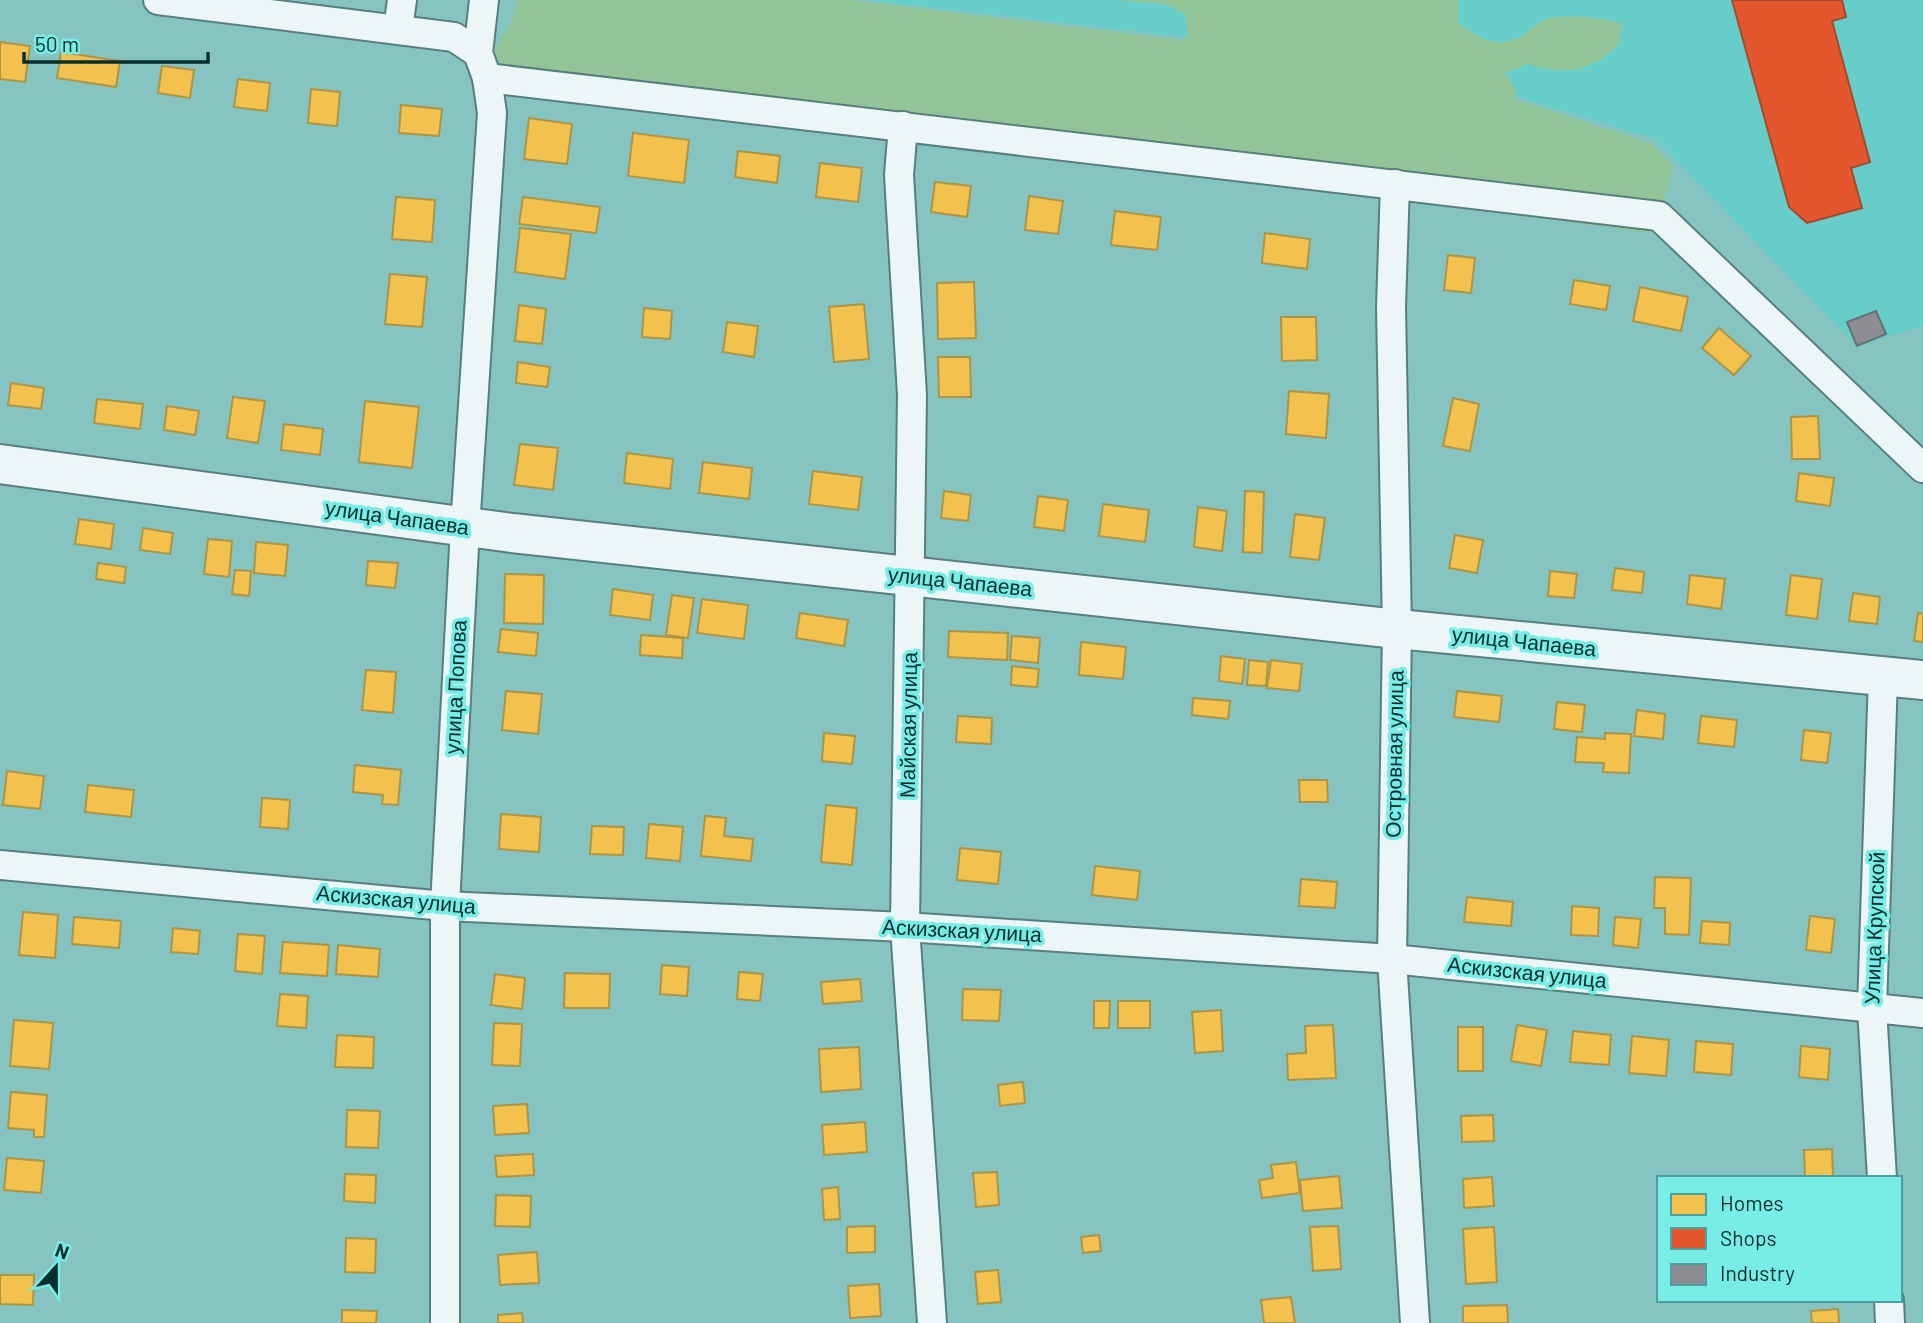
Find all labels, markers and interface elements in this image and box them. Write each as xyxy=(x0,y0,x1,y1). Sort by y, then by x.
scale bar xyxy=(24,21,208,65)
text: 50 m xyxy=(35,31,79,56)
street label: улица Чапаева xyxy=(324,494,471,539)
street label: улица Чапаева xyxy=(887,561,1034,601)
street label: улица Попова xyxy=(439,619,471,755)
street label: улица Чапаева xyxy=(1451,621,1598,661)
street label: Майская улица xyxy=(894,651,921,798)
street label: Островная улица xyxy=(1380,670,1407,838)
street label: Улица Крупской xyxy=(1858,851,1889,1005)
street label: Аскизская улица xyxy=(315,879,477,918)
street label: Аскизская улица xyxy=(882,913,1043,946)
street label: Аскизская улица xyxy=(1446,951,1608,992)
legend xyxy=(1657,1176,1902,1302)
text: Homes xyxy=(1720,1190,1784,1215)
text: Shops xyxy=(1720,1225,1777,1250)
north arrow xyxy=(21,1232,91,1302)
text: N xyxy=(52,1238,72,1264)
text: Industry xyxy=(1720,1260,1795,1285)

